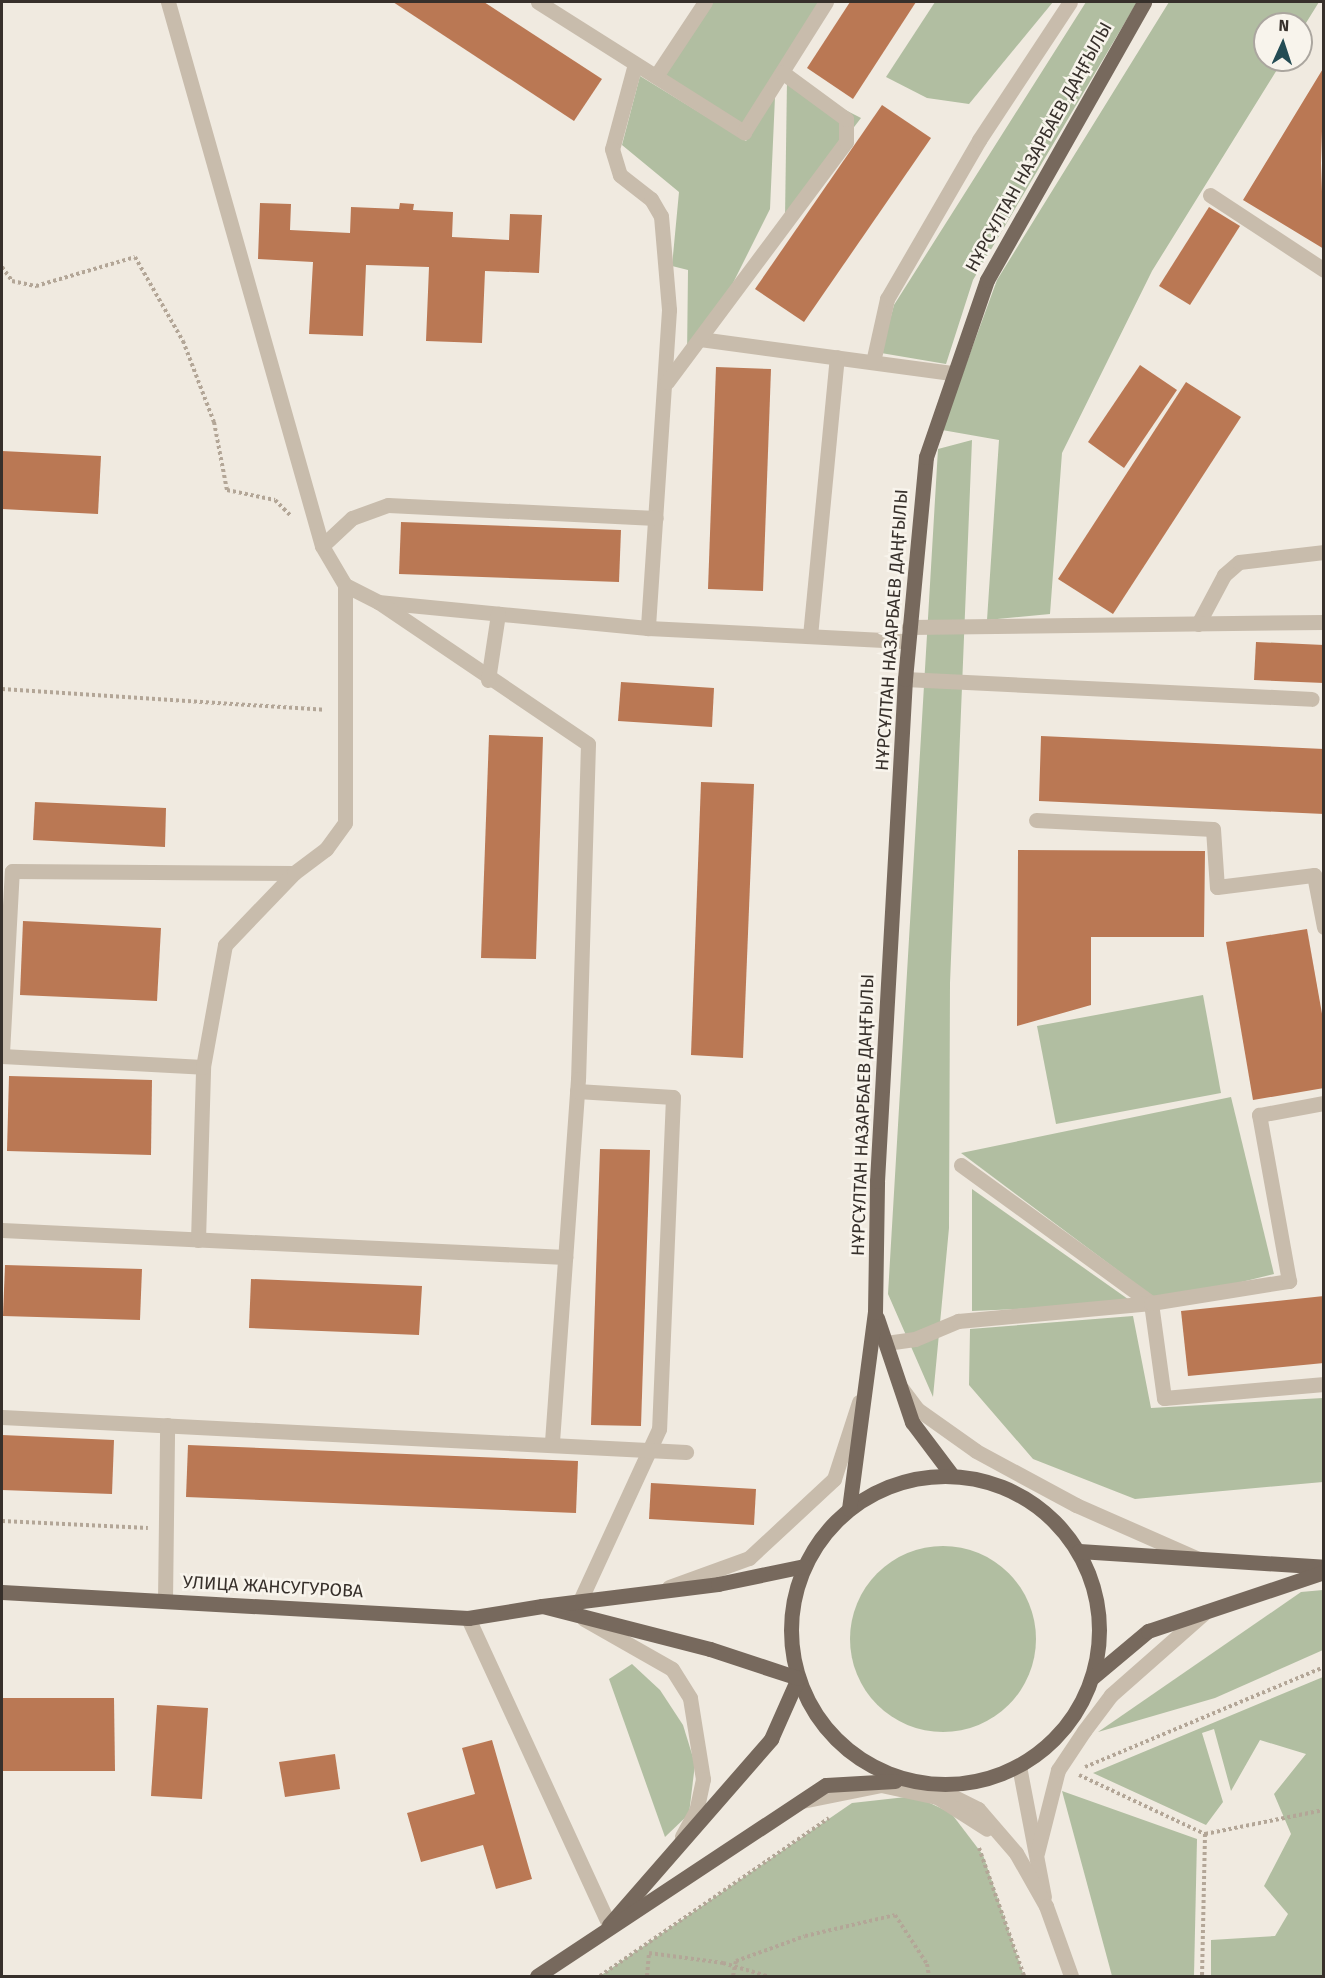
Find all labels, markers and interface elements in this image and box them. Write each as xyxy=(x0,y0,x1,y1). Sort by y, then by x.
north arrow xyxy=(1253,12,1313,72)
text: N xyxy=(1278,16,1290,35)
street label: НҰРСҰЛТАН НАЗАРБАЕВ ДАҢҒЫЛЫ xyxy=(961,18,1117,276)
street label: НҰРСҰЛТАН НАЗАРБАЕВ ДАҢҒЫЛЫ xyxy=(871,488,913,772)
street label: НҰРСҰЛТАН НАЗАРБАЕВ ДАҢҒЫЛЫ xyxy=(847,974,879,1256)
street label: УЛИЦА ЖАНСУГУРОВА xyxy=(182,1571,364,1603)

